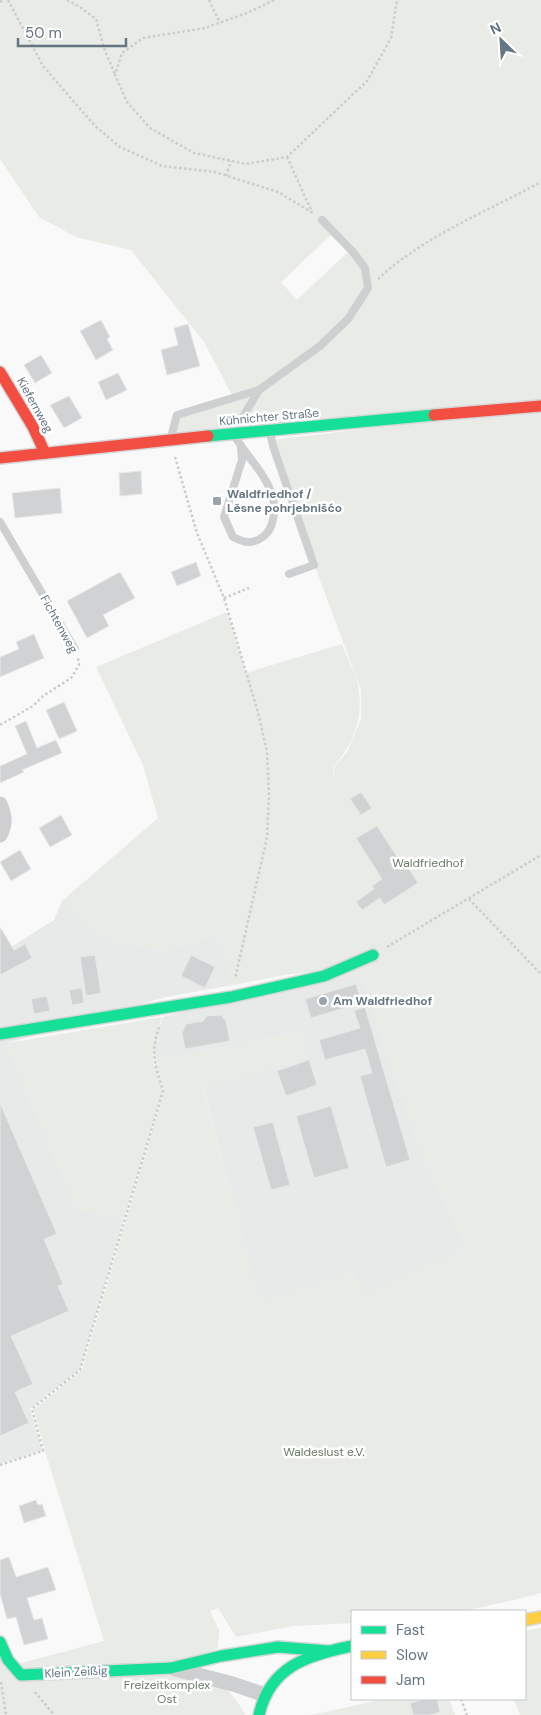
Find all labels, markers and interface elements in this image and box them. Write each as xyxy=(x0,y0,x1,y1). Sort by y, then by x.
scale bar xyxy=(18,15,125,47)
north arrow xyxy=(476,15,526,65)
text: N xyxy=(487,18,504,39)
text: 50 m xyxy=(25,23,62,43)
street label: Kiefernweg xyxy=(13,374,57,436)
street label: Kühnichter Straße xyxy=(218,405,320,429)
place label: Waldfriedhof / Lěsne pohrjebnišćo xyxy=(227,486,342,516)
marker: Waldfriedhof / Lěsne pohrjebnišćo xyxy=(211,495,223,507)
street label: Fichtenweg xyxy=(37,592,82,656)
park label: Waldfriedhof xyxy=(392,855,464,871)
place label: Am Waldfriedhof xyxy=(333,993,432,1009)
marker: Am Waldfriedhof xyxy=(317,995,329,1007)
park label: Waldeslust e.V. xyxy=(283,1444,365,1460)
legend xyxy=(351,1610,526,1700)
text: Fast xyxy=(396,1620,425,1640)
text: Slow xyxy=(396,1645,429,1665)
street label: Klein Zeißig xyxy=(44,1662,108,1682)
text: Jam xyxy=(396,1670,425,1690)
park label: Freizeitkomplex Ost xyxy=(124,1677,210,1707)

